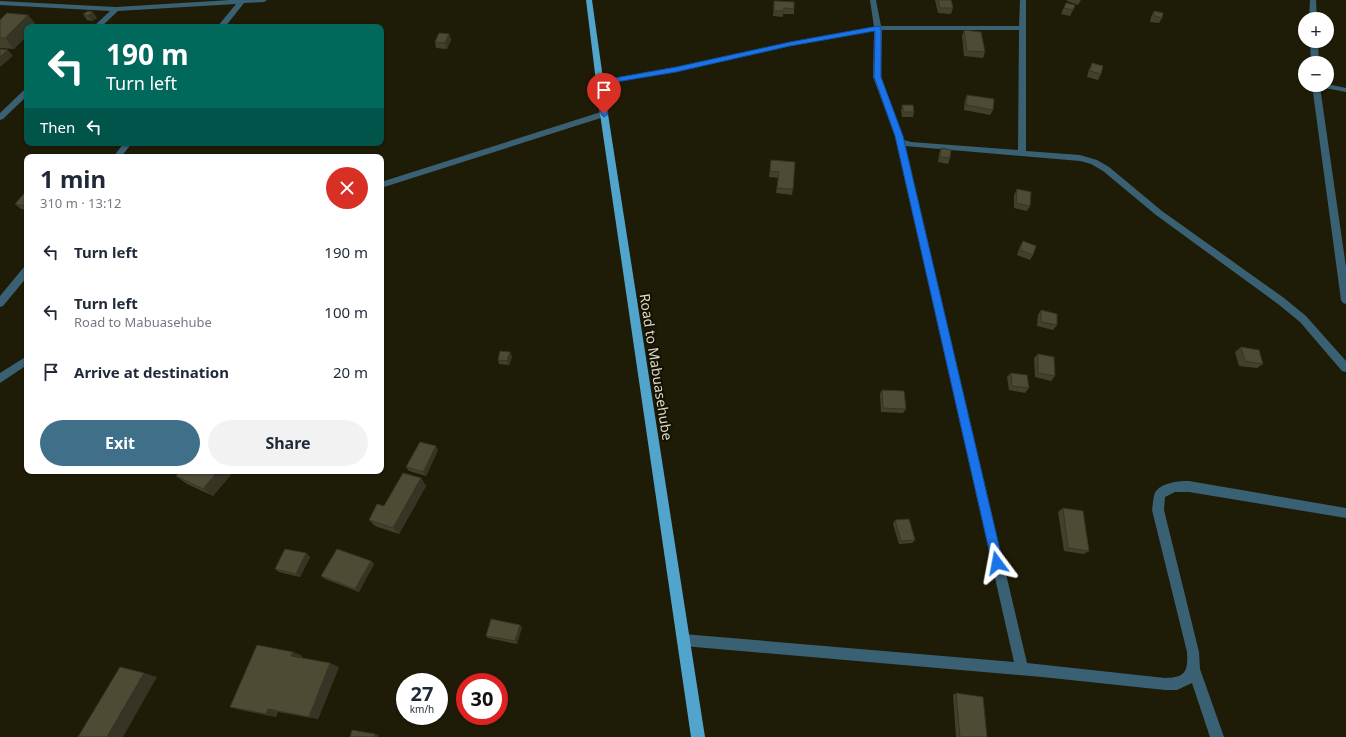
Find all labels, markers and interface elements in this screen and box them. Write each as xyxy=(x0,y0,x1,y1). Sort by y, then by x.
map controls xyxy=(1298,12,1334,92)
button: + xyxy=(1298,12,1334,48)
text: 190 m xyxy=(106,35,189,73)
icon: left xyxy=(40,40,92,92)
button: − xyxy=(1298,56,1334,92)
text: Turn left xyxy=(106,71,177,95)
pin xyxy=(587,73,621,114)
icon: arrive xyxy=(593,79,615,101)
icon: left xyxy=(83,116,105,138)
text: Then xyxy=(40,117,75,137)
text: 1 min xyxy=(40,162,106,195)
button: close xyxy=(326,167,368,209)
text: 310 m · 13:12 xyxy=(40,194,121,212)
icon: left xyxy=(40,241,62,263)
text: Turn left xyxy=(74,242,138,262)
text: 190 m xyxy=(324,242,368,262)
street label: Road to Mabuasehube xyxy=(635,292,678,442)
text: Turn left xyxy=(74,293,138,313)
icon: left xyxy=(40,301,62,323)
text: 100 m xyxy=(324,302,368,322)
text: Road to Mabuasehube xyxy=(74,313,212,331)
icon: arrive xyxy=(40,361,62,383)
text: Arrive at destination xyxy=(74,362,229,382)
text: 20 m xyxy=(333,362,368,382)
button: Exit xyxy=(40,420,200,466)
button: Share xyxy=(208,420,368,466)
position arrow xyxy=(976,542,1018,584)
speed limit sign: 30 xyxy=(456,673,508,725)
text: 27 xyxy=(411,680,433,707)
text: km/h xyxy=(410,702,434,716)

